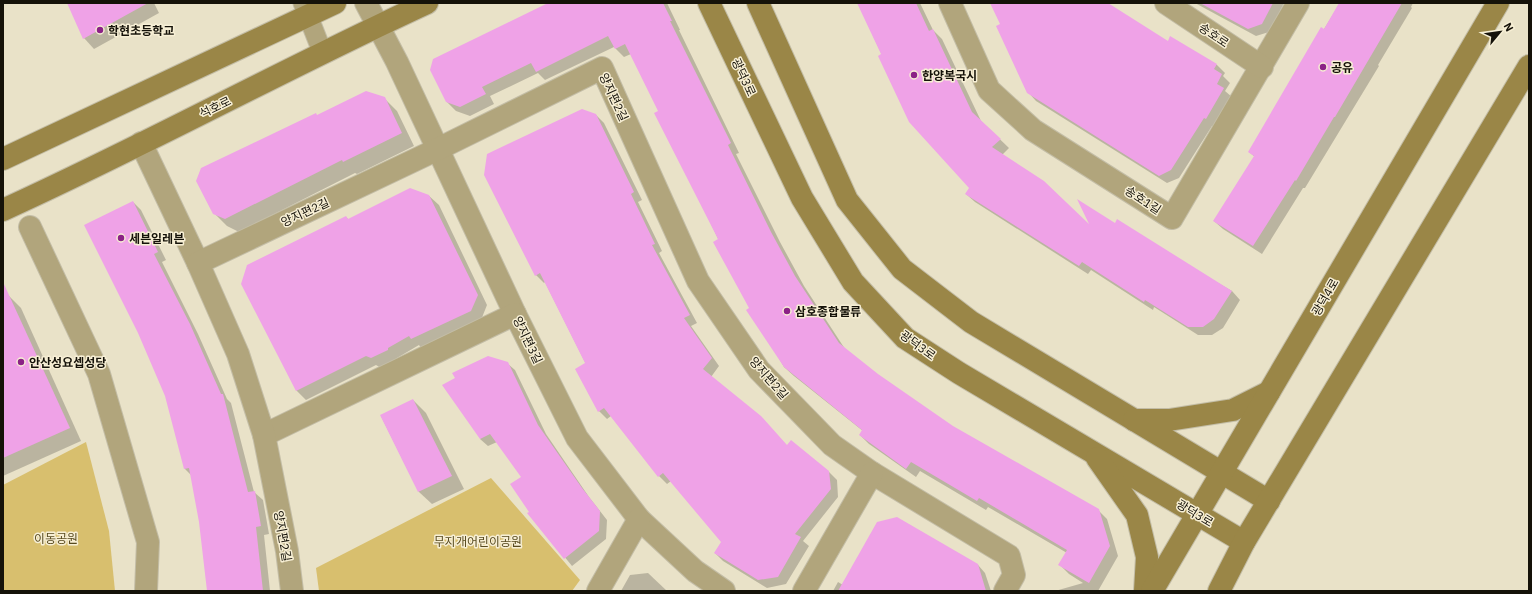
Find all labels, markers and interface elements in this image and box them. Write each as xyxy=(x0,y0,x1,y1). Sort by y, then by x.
north arrow xyxy=(1480,12,1520,52)
street label: 송호로 xyxy=(1196,20,1232,50)
text: N xyxy=(1501,20,1517,34)
place label: 학현초등학교 xyxy=(108,23,174,38)
marker: 학현초등학교 xyxy=(95,25,105,35)
street label: 광덕3로 xyxy=(729,56,759,98)
place label: 공유 xyxy=(1331,60,1353,75)
marker: 공유 xyxy=(1318,62,1328,72)
place label: 한양복국시 xyxy=(922,68,977,83)
marker: 한양복국시 xyxy=(909,70,919,80)
street label: 양지편2길 xyxy=(596,71,632,123)
street label: 석호로 xyxy=(197,93,233,121)
street label: 송호1길 xyxy=(1122,183,1164,217)
street label: 양지편2길 xyxy=(279,194,331,230)
place label: 세븐일레븐 xyxy=(129,231,184,246)
marker: 세븐일레븐 xyxy=(116,233,126,243)
street label: 광덕4로 xyxy=(1308,276,1342,318)
place label: 삼호종합물류 xyxy=(795,304,861,319)
marker: 삼호종합물류 xyxy=(782,306,792,316)
street label: 양지편3길 xyxy=(510,314,546,366)
street label: 광덕3로 xyxy=(897,327,939,363)
street label: 양지편2길 xyxy=(746,354,792,402)
place label: 안산성요셉성당 xyxy=(29,355,106,370)
marker: 안산성요셉성당 xyxy=(16,357,26,367)
street label: 광덕3로 xyxy=(1174,496,1216,530)
street label: 양지편2길 xyxy=(271,509,295,563)
park label: 이동공원 xyxy=(34,531,78,546)
park label: 무지개어린이공원 xyxy=(434,534,522,549)

